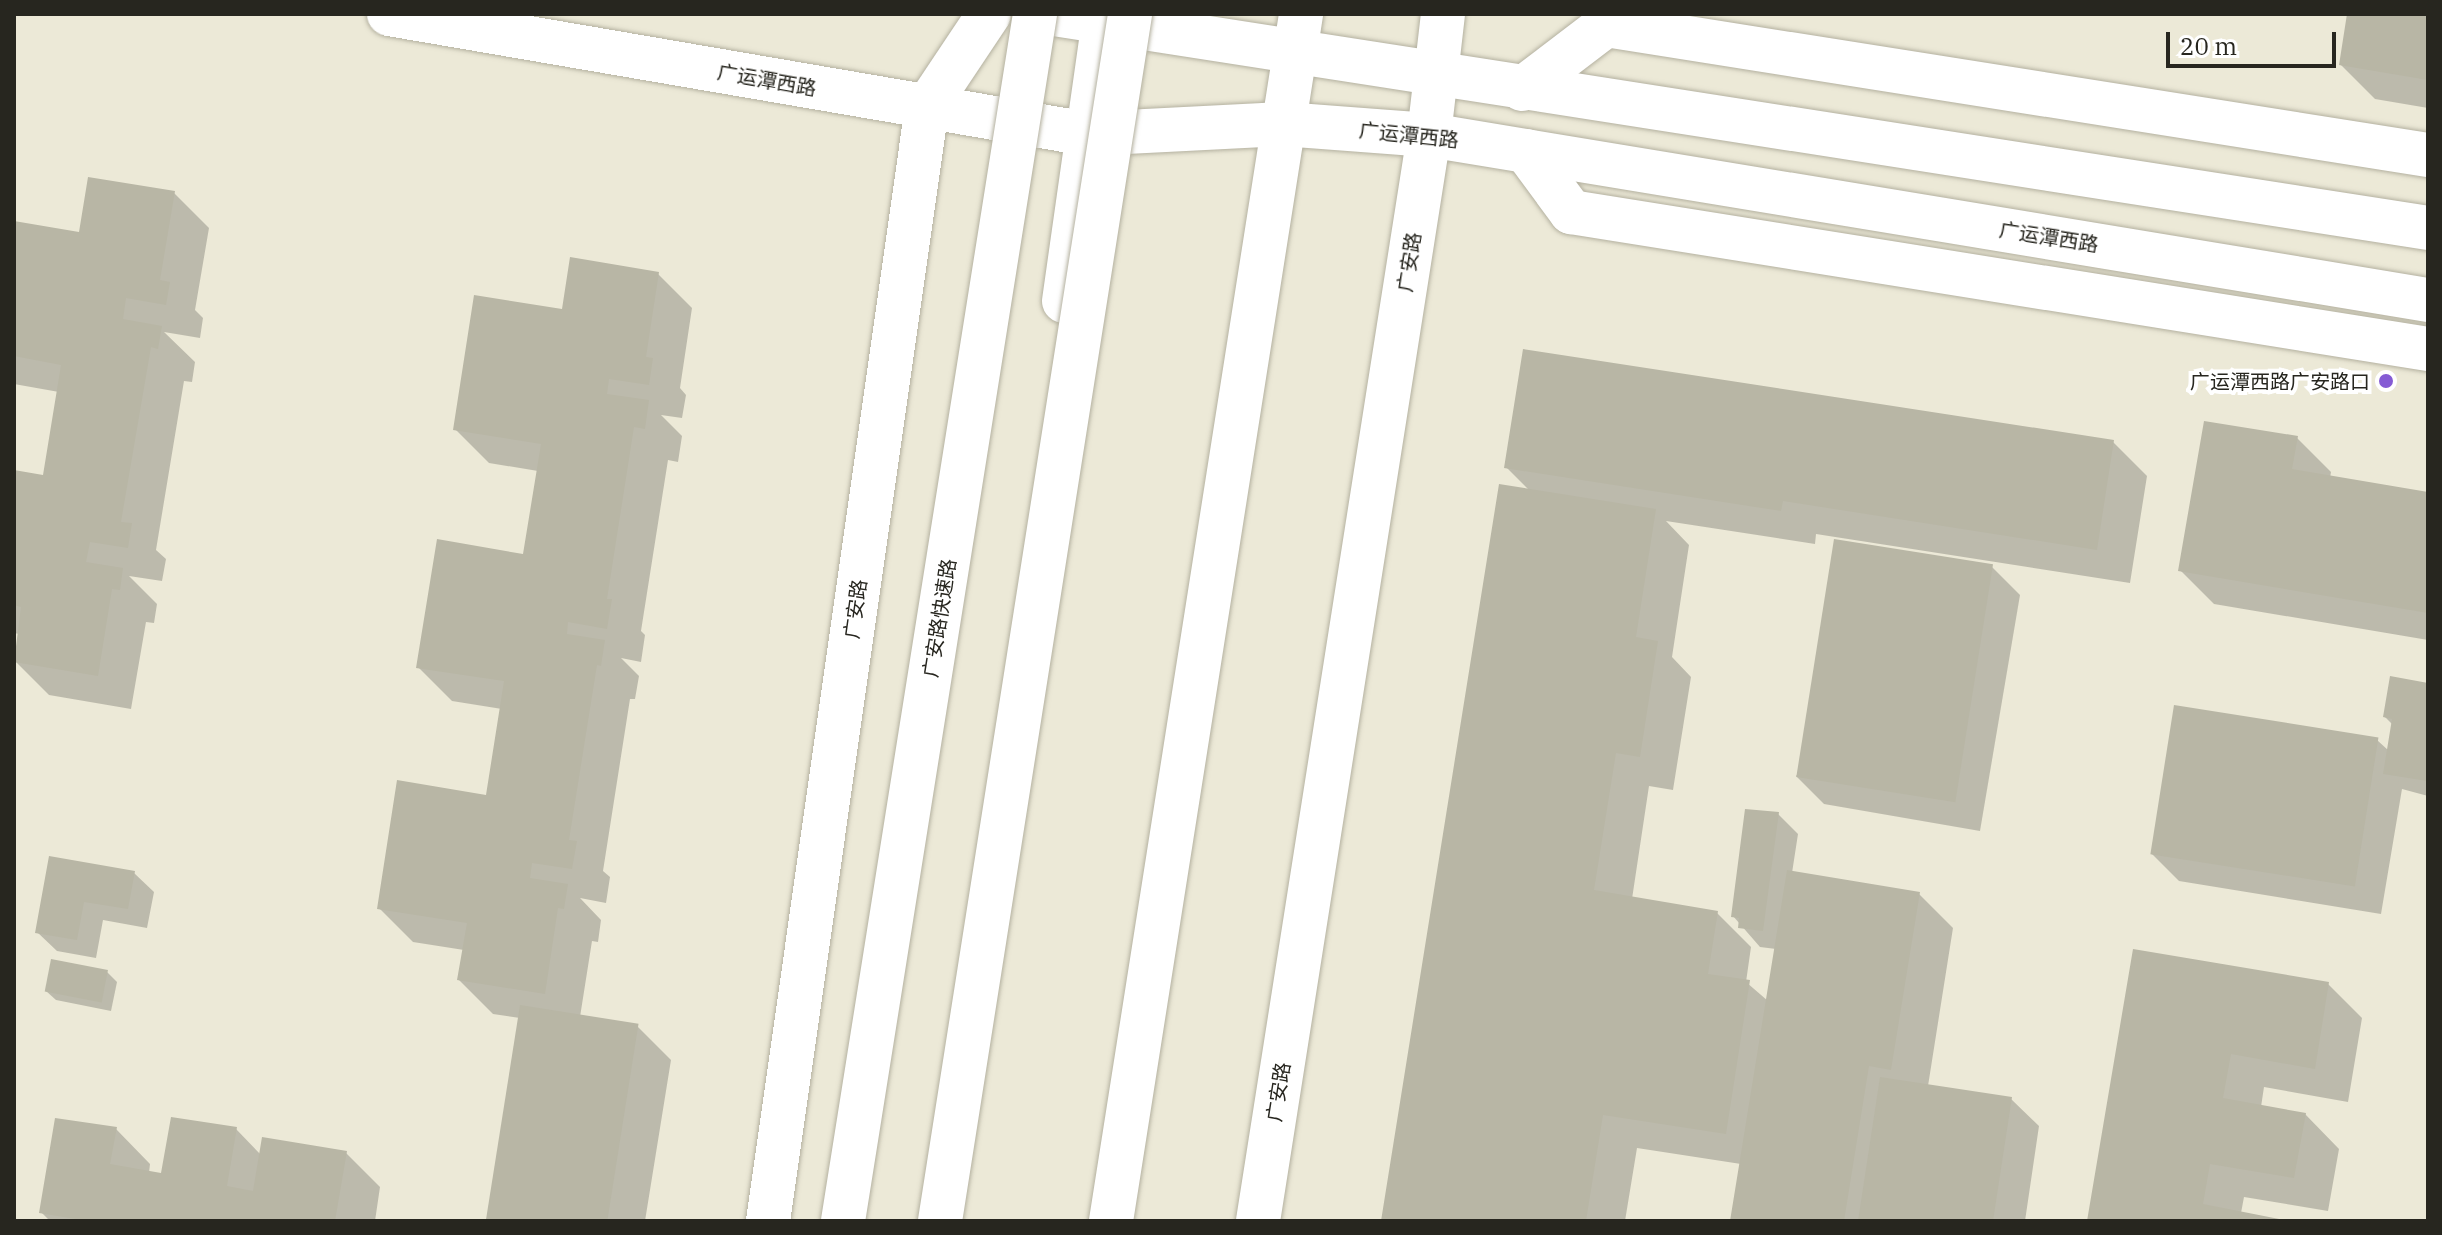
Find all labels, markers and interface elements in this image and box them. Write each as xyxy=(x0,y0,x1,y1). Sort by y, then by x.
scale bar xyxy=(2170,16,2340,66)
text: 20 m xyxy=(2180,30,2237,62)
street label: 广运潭西路 xyxy=(716,59,818,101)
street label: 广运潭西路 xyxy=(1358,118,1460,152)
street label: 广运潭西路 xyxy=(1998,217,2100,257)
street label: 广安路 xyxy=(1392,230,1426,294)
place label: 广运潭西路广安路口 xyxy=(2190,369,2370,393)
marker: 广运潭西路广安路口 xyxy=(2377,372,2395,390)
street label: 广安路快速路 xyxy=(918,557,960,679)
street label: 广安路 xyxy=(839,578,871,640)
street label: 广安路 xyxy=(1261,1060,1295,1124)

